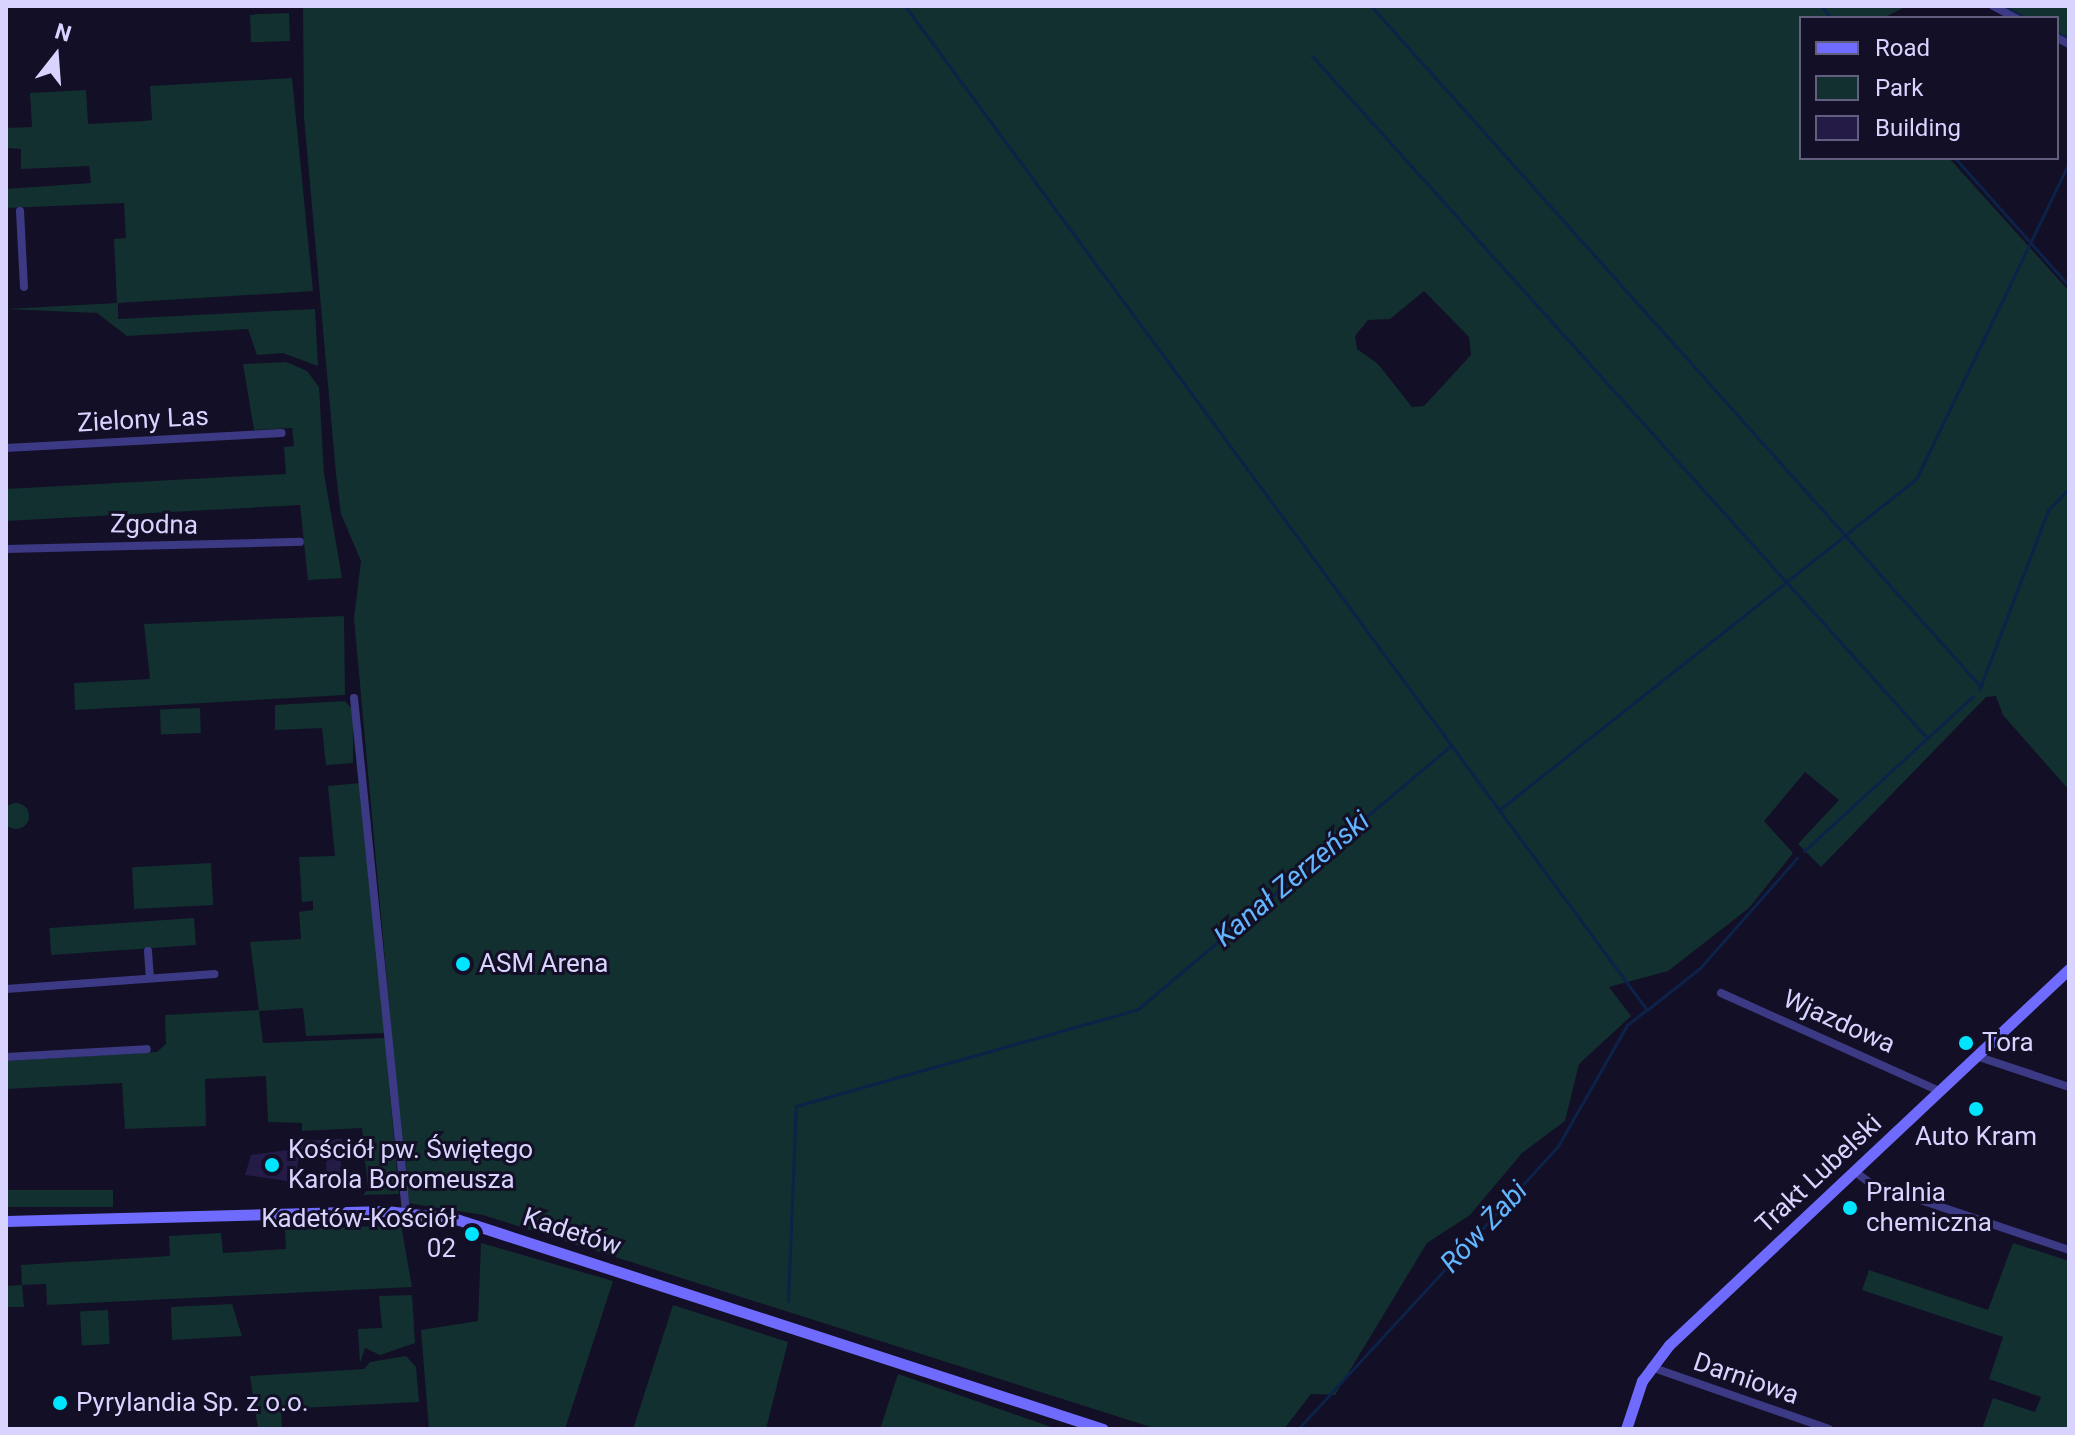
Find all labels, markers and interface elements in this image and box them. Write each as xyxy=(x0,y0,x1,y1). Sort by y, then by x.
north arrow xyxy=(16,16,96,96)
legend xyxy=(1799,16,2059,160)
text: N xyxy=(52,18,74,47)
text: Road xyxy=(1875,34,1930,62)
text: Park xyxy=(1875,74,1923,102)
text: Building xyxy=(1875,114,1961,142)
street label: Zielony Las xyxy=(77,401,209,439)
street label: Zgodna xyxy=(110,509,198,541)
water label: Kanał Zerzeński xyxy=(1207,804,1377,954)
place label: ASM Arena xyxy=(479,948,608,980)
marker: ASM Arena xyxy=(454,955,472,973)
street label: Wjazdowa xyxy=(1778,983,1900,1061)
place label: Tora xyxy=(1982,1027,2034,1059)
marker: Tora xyxy=(1957,1034,1975,1052)
marker: Auto Kram xyxy=(1967,1100,1985,1118)
street label: Trakt Lubelski xyxy=(1750,1108,1888,1240)
place label: Auto Kram xyxy=(1915,1121,2037,1153)
place label: Kościół pw. Świętego Karola Boromeusza xyxy=(288,1134,533,1196)
marker: Kościół pw. Świętego Karola Boromeusza xyxy=(263,1156,281,1174)
water label: Rów Żabi xyxy=(1433,1174,1535,1280)
place label: Pralnia chemiczna xyxy=(1866,1177,1992,1238)
marker: Pralnia chemiczna xyxy=(1841,1199,1859,1217)
street label: Kadetów xyxy=(519,1201,625,1263)
place label: Kadetów-Kościół 02 xyxy=(261,1203,456,1264)
marker: Kadetów-Kościół 02 xyxy=(463,1225,481,1243)
street label: Darniowa xyxy=(1689,1346,1803,1412)
place label: Pyrylandia Sp. z o.o. xyxy=(76,1387,309,1419)
marker: Pyrylandia Sp. z o.o. xyxy=(51,1394,69,1412)

